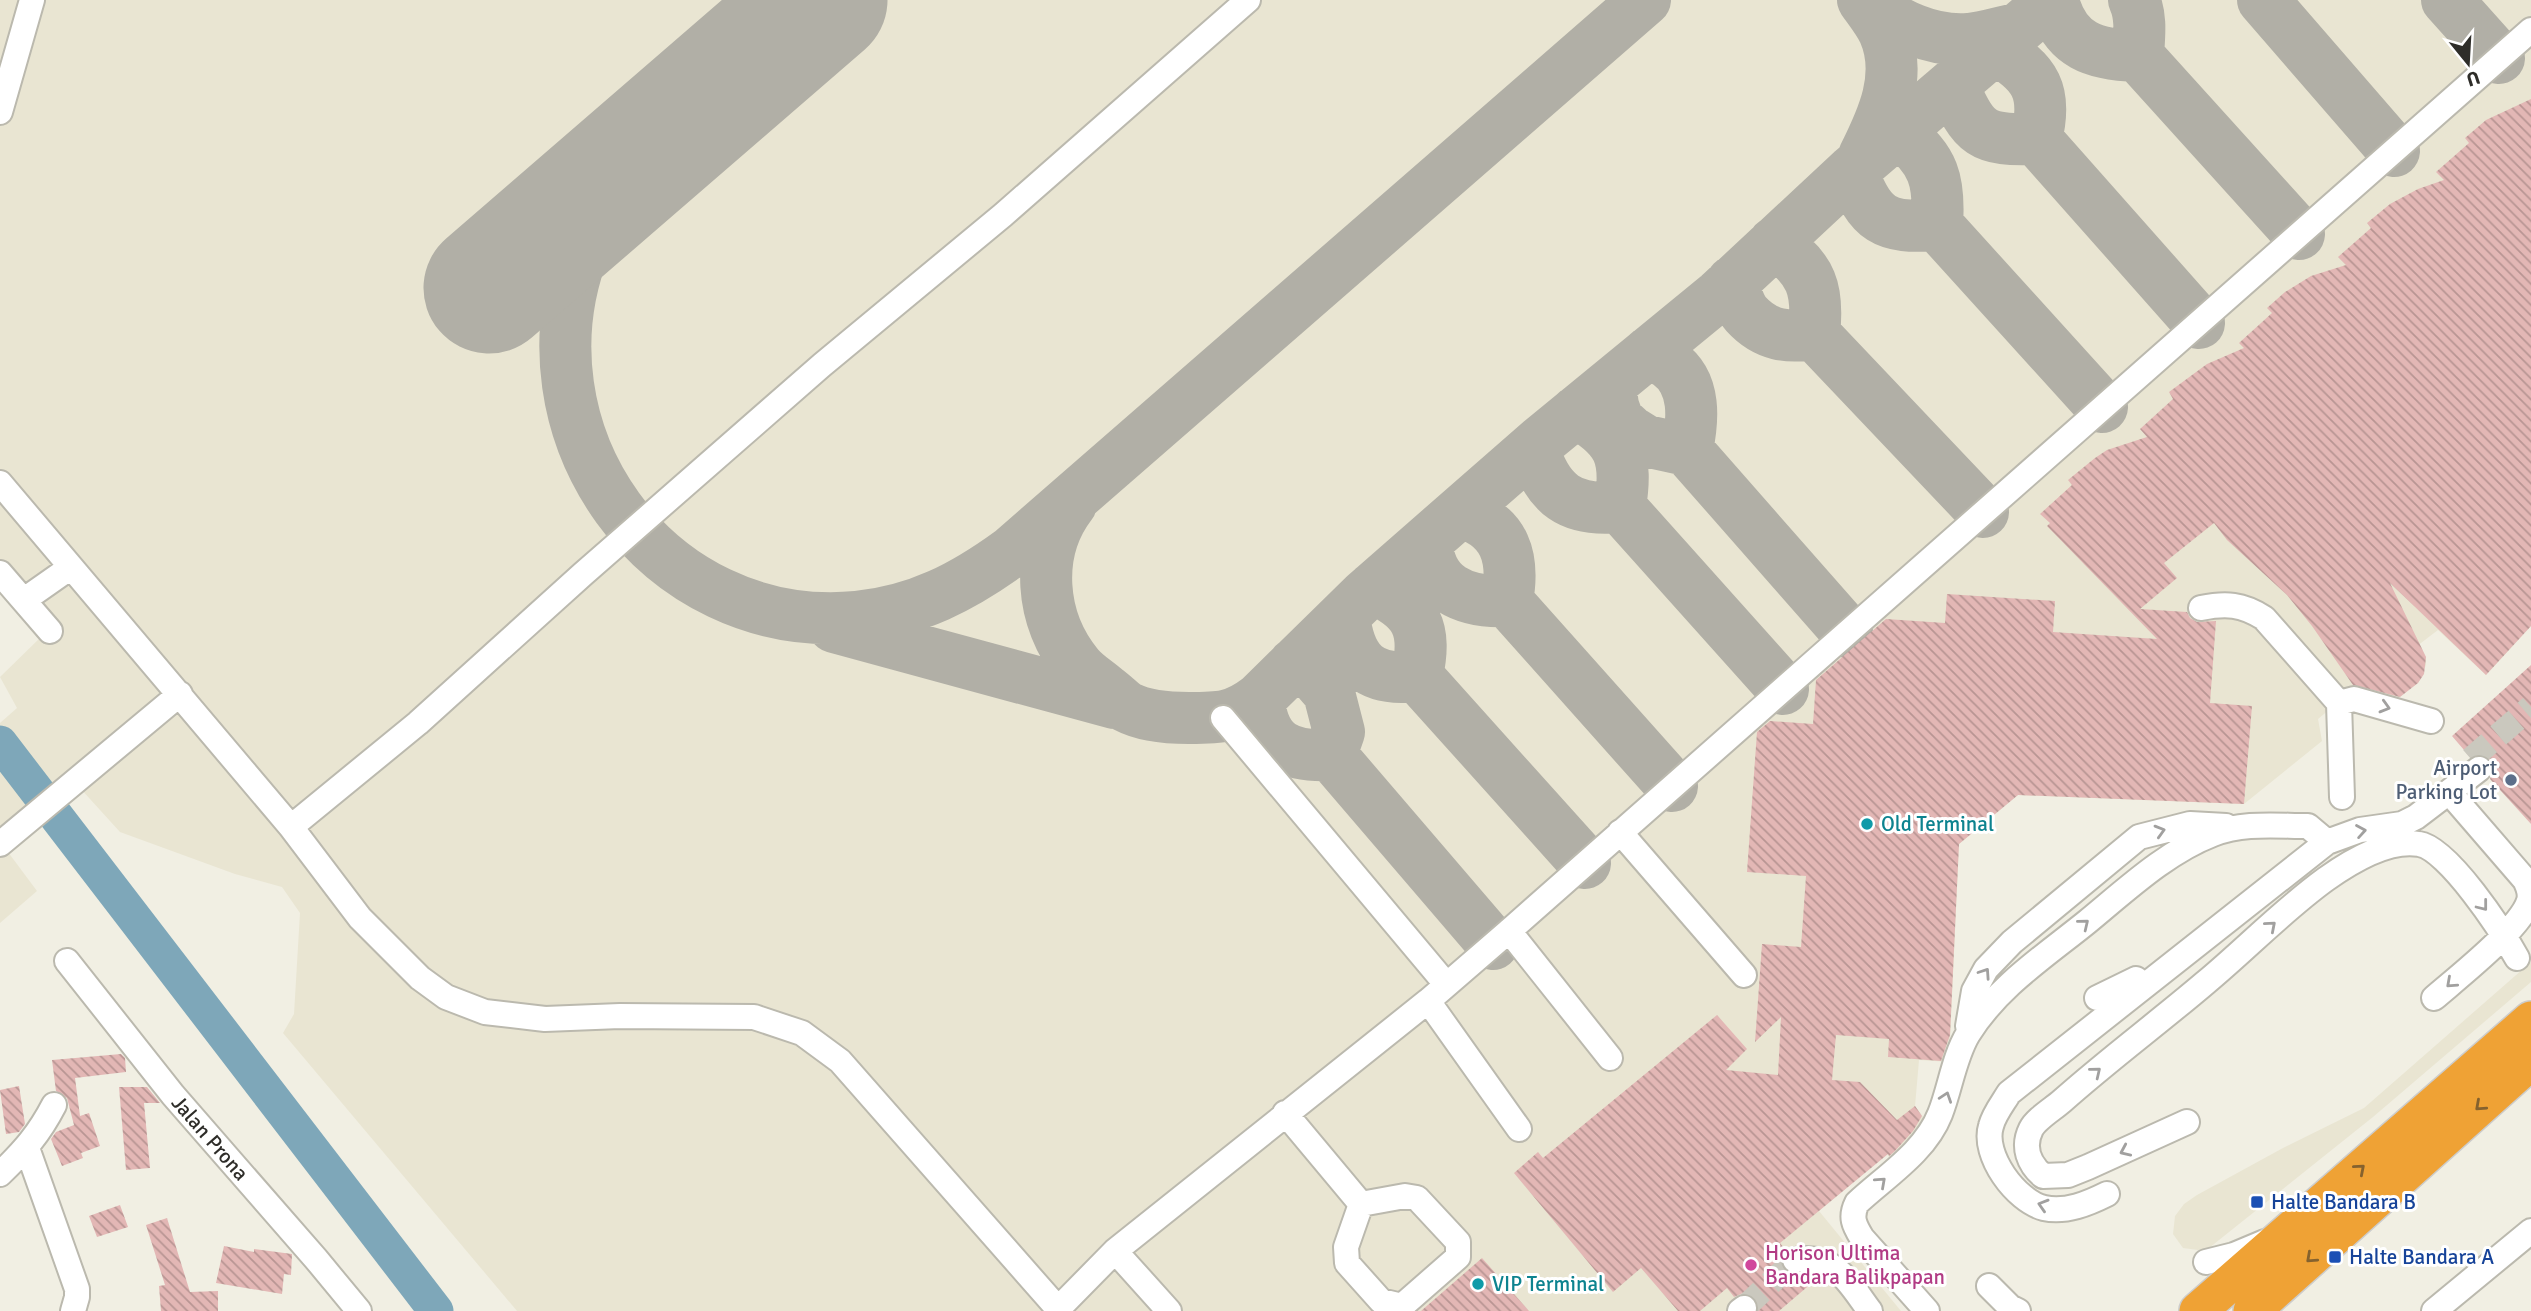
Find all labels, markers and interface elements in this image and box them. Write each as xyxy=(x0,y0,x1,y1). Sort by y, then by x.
north arrow xyxy=(2433,28,2503,98)
text: U xyxy=(2463,65,2483,92)
one-way arrow xyxy=(2379,699,2391,714)
place label: Airport Parking Lot xyxy=(2395,755,2497,805)
marker: Airport Parking Lot xyxy=(2503,772,2519,788)
place label: Old Terminal xyxy=(1881,811,1994,837)
marker: Old Terminal xyxy=(1859,816,1875,832)
one-way arrow xyxy=(2355,824,2367,839)
one-way arrow xyxy=(2154,825,2166,839)
one-way arrow xyxy=(2474,898,2487,911)
one-way arrow xyxy=(2076,920,2088,933)
one-way arrow xyxy=(2263,922,2276,934)
one-way arrow xyxy=(1977,968,1990,981)
one-way arrow xyxy=(2446,975,2459,987)
one-way arrow xyxy=(2089,1067,2101,1080)
street label: Jalan Prona xyxy=(166,1090,254,1186)
one-way arrow xyxy=(1938,1091,1952,1104)
one-way arrow xyxy=(2475,1097,2488,1110)
one-way arrow xyxy=(2120,1143,2132,1157)
one-way arrow xyxy=(2352,1165,2365,1177)
one-way arrow xyxy=(1873,1178,1886,1190)
place label: Halte Bandara B xyxy=(2271,1189,2416,1215)
marker: Halte Bandara B xyxy=(2249,1194,2265,1210)
one-way arrow xyxy=(2037,1198,2050,1213)
place label: Horison Ultima Bandara Balikpapan xyxy=(1765,1240,1945,1290)
place label: Halte Bandara A xyxy=(2349,1244,2494,1270)
marker: Halte Bandara A xyxy=(2327,1249,2343,1265)
one-way arrow xyxy=(2306,1250,2319,1262)
marker: Horison Ultima Bandara Balikpapan xyxy=(1743,1257,1759,1273)
place label: VIP Terminal xyxy=(1492,1271,1604,1297)
marker: VIP Terminal xyxy=(1470,1276,1486,1292)

